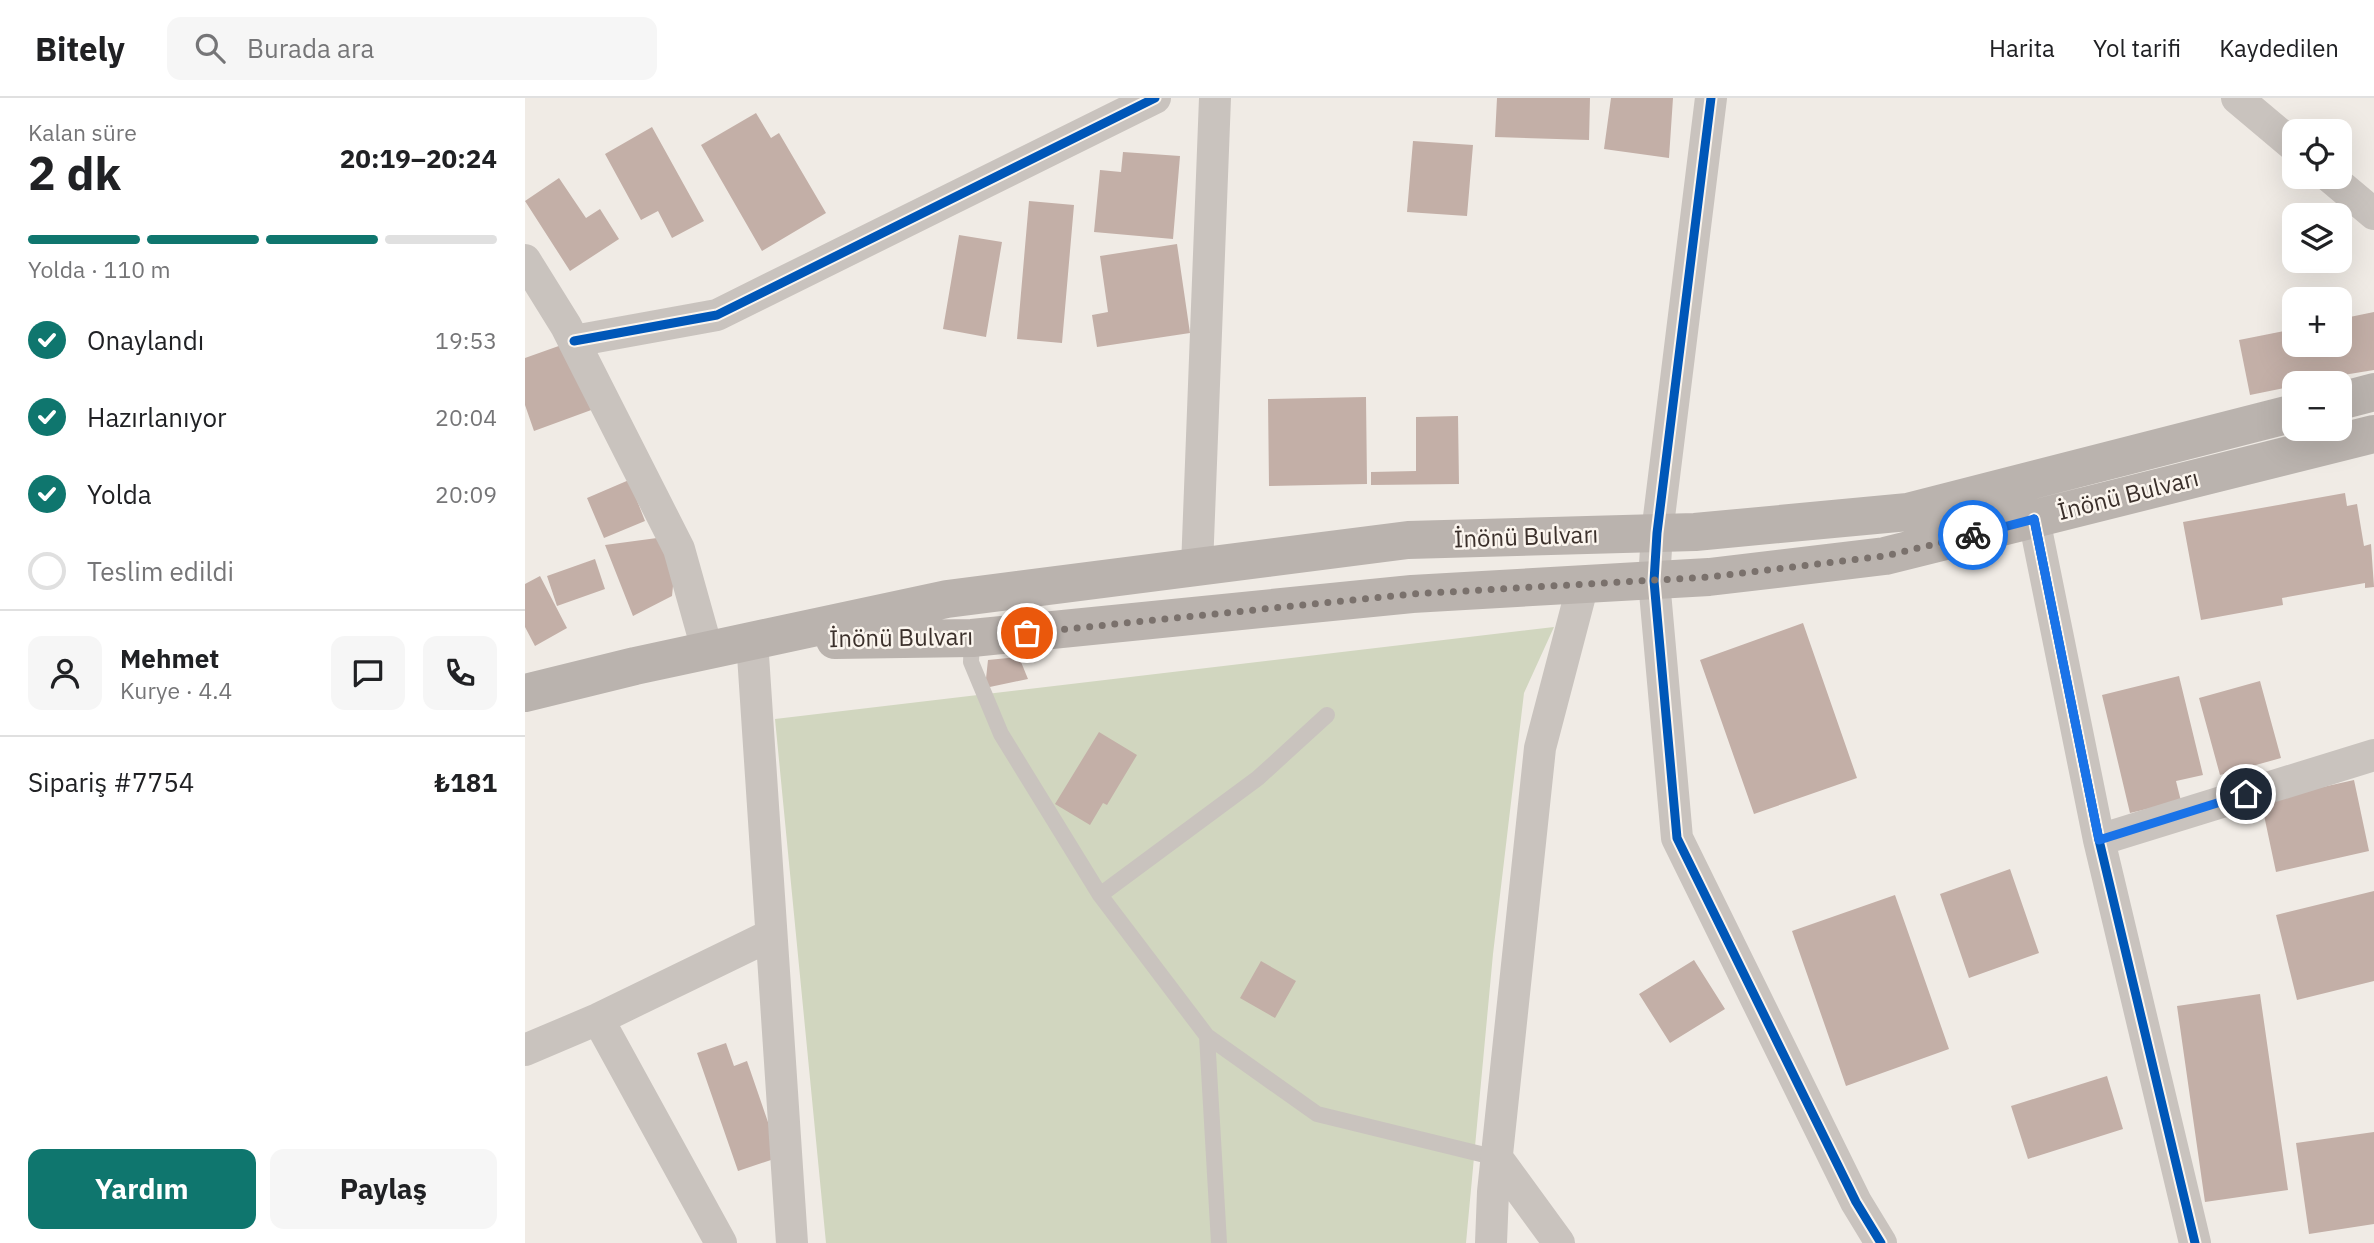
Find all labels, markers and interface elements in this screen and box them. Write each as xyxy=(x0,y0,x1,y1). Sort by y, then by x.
search box xyxy=(167,17,657,80)
text: Bitely xyxy=(35,27,125,70)
icon: search xyxy=(191,29,229,67)
text: Burada ara xyxy=(247,31,374,65)
text: Harita xyxy=(1989,32,2055,64)
text: Yol tarifi xyxy=(2093,32,2181,64)
text: Kaydedilen xyxy=(2219,32,2339,64)
text: Kalan süre xyxy=(28,117,137,147)
map controls xyxy=(2282,119,2352,441)
button: locate xyxy=(2282,119,2352,189)
text: 20:19–20:24 xyxy=(340,141,497,175)
text: 2 dk xyxy=(28,143,121,203)
button: layers xyxy=(2282,203,2352,273)
text: Yolda · 110 m xyxy=(28,254,171,284)
button: + xyxy=(2282,287,2352,357)
icon: check xyxy=(28,321,66,359)
text: Onaylandı xyxy=(87,323,204,357)
text: 19:53 xyxy=(435,325,497,355)
button: − xyxy=(2282,371,2352,441)
icon: check xyxy=(28,398,66,436)
text: Hazırlanıyor xyxy=(87,400,227,434)
text: 20:04 xyxy=(435,402,497,432)
street label: İnönü Bulvarı xyxy=(2054,461,2202,527)
icon: check xyxy=(28,475,66,513)
text: Yolda xyxy=(87,477,152,511)
text: 20:09 xyxy=(435,479,497,509)
courier xyxy=(1938,500,2008,570)
icon: bike xyxy=(1954,516,1992,554)
street label: İnönü Bulvarı xyxy=(1453,517,1599,555)
text: Teslim edildi xyxy=(87,554,234,588)
pin xyxy=(997,603,1057,663)
icon: bag xyxy=(1008,614,1046,652)
street label: İnönü Bulvarı xyxy=(829,620,973,654)
button: person xyxy=(28,636,102,710)
button: chat xyxy=(331,636,405,710)
button: phone xyxy=(423,636,497,710)
text: Mehmet xyxy=(120,641,219,675)
text: Kurye · 4.4 xyxy=(120,675,232,705)
pin xyxy=(2216,764,2276,824)
text: Sipariş #7754 xyxy=(28,765,194,799)
text: ₺181 xyxy=(434,765,497,799)
icon: home xyxy=(2227,775,2265,813)
button: Yardım xyxy=(28,1149,256,1229)
button: Paylaş xyxy=(270,1149,497,1229)

